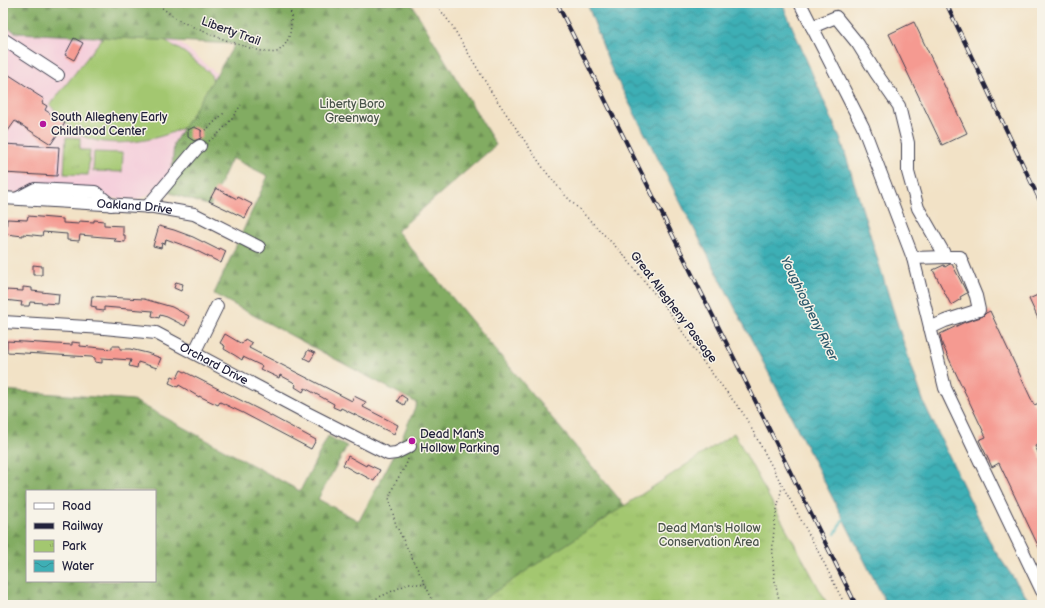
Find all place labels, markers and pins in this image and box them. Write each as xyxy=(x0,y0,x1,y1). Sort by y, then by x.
place label: South Allegheny Early Childhood Center xyxy=(51,110,168,139)
marker: South Allegheny Early Childhood Center xyxy=(38,119,48,129)
place label: Dead Man's Hollow Parking xyxy=(420,427,500,456)
marker: Dead Man's Hollow Parking xyxy=(407,436,417,446)

